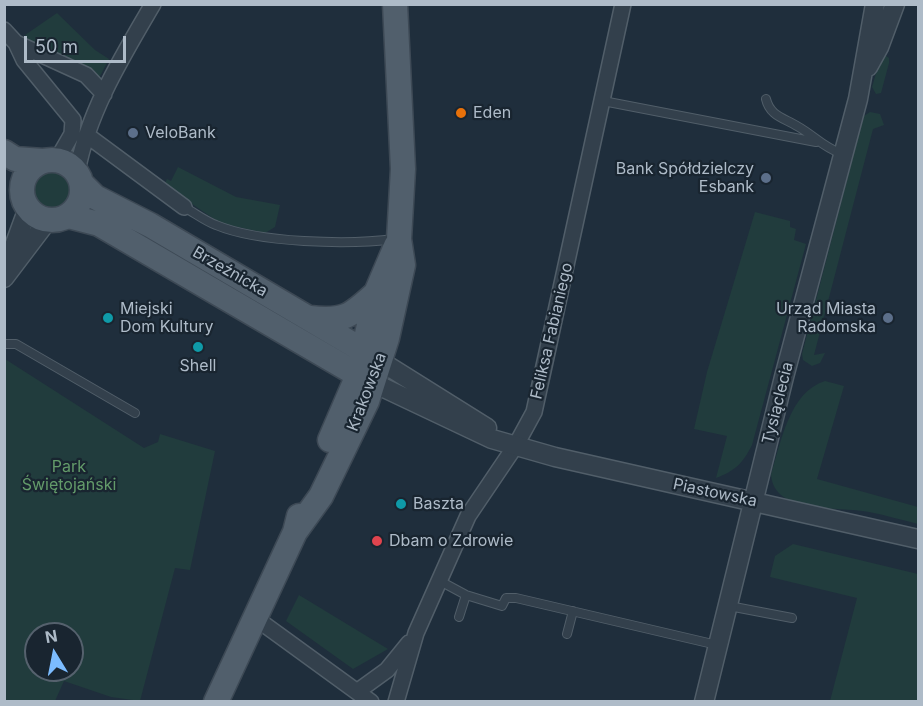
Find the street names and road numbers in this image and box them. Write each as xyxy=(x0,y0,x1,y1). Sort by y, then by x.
street label: Brzeźnicka xyxy=(189,243,271,301)
street label: Feliksa Fabianiego xyxy=(527,261,577,401)
street label: Krakowska xyxy=(343,350,391,434)
street label: Tysiąclecia xyxy=(759,360,797,446)
street label: Piastowska xyxy=(671,475,759,511)

